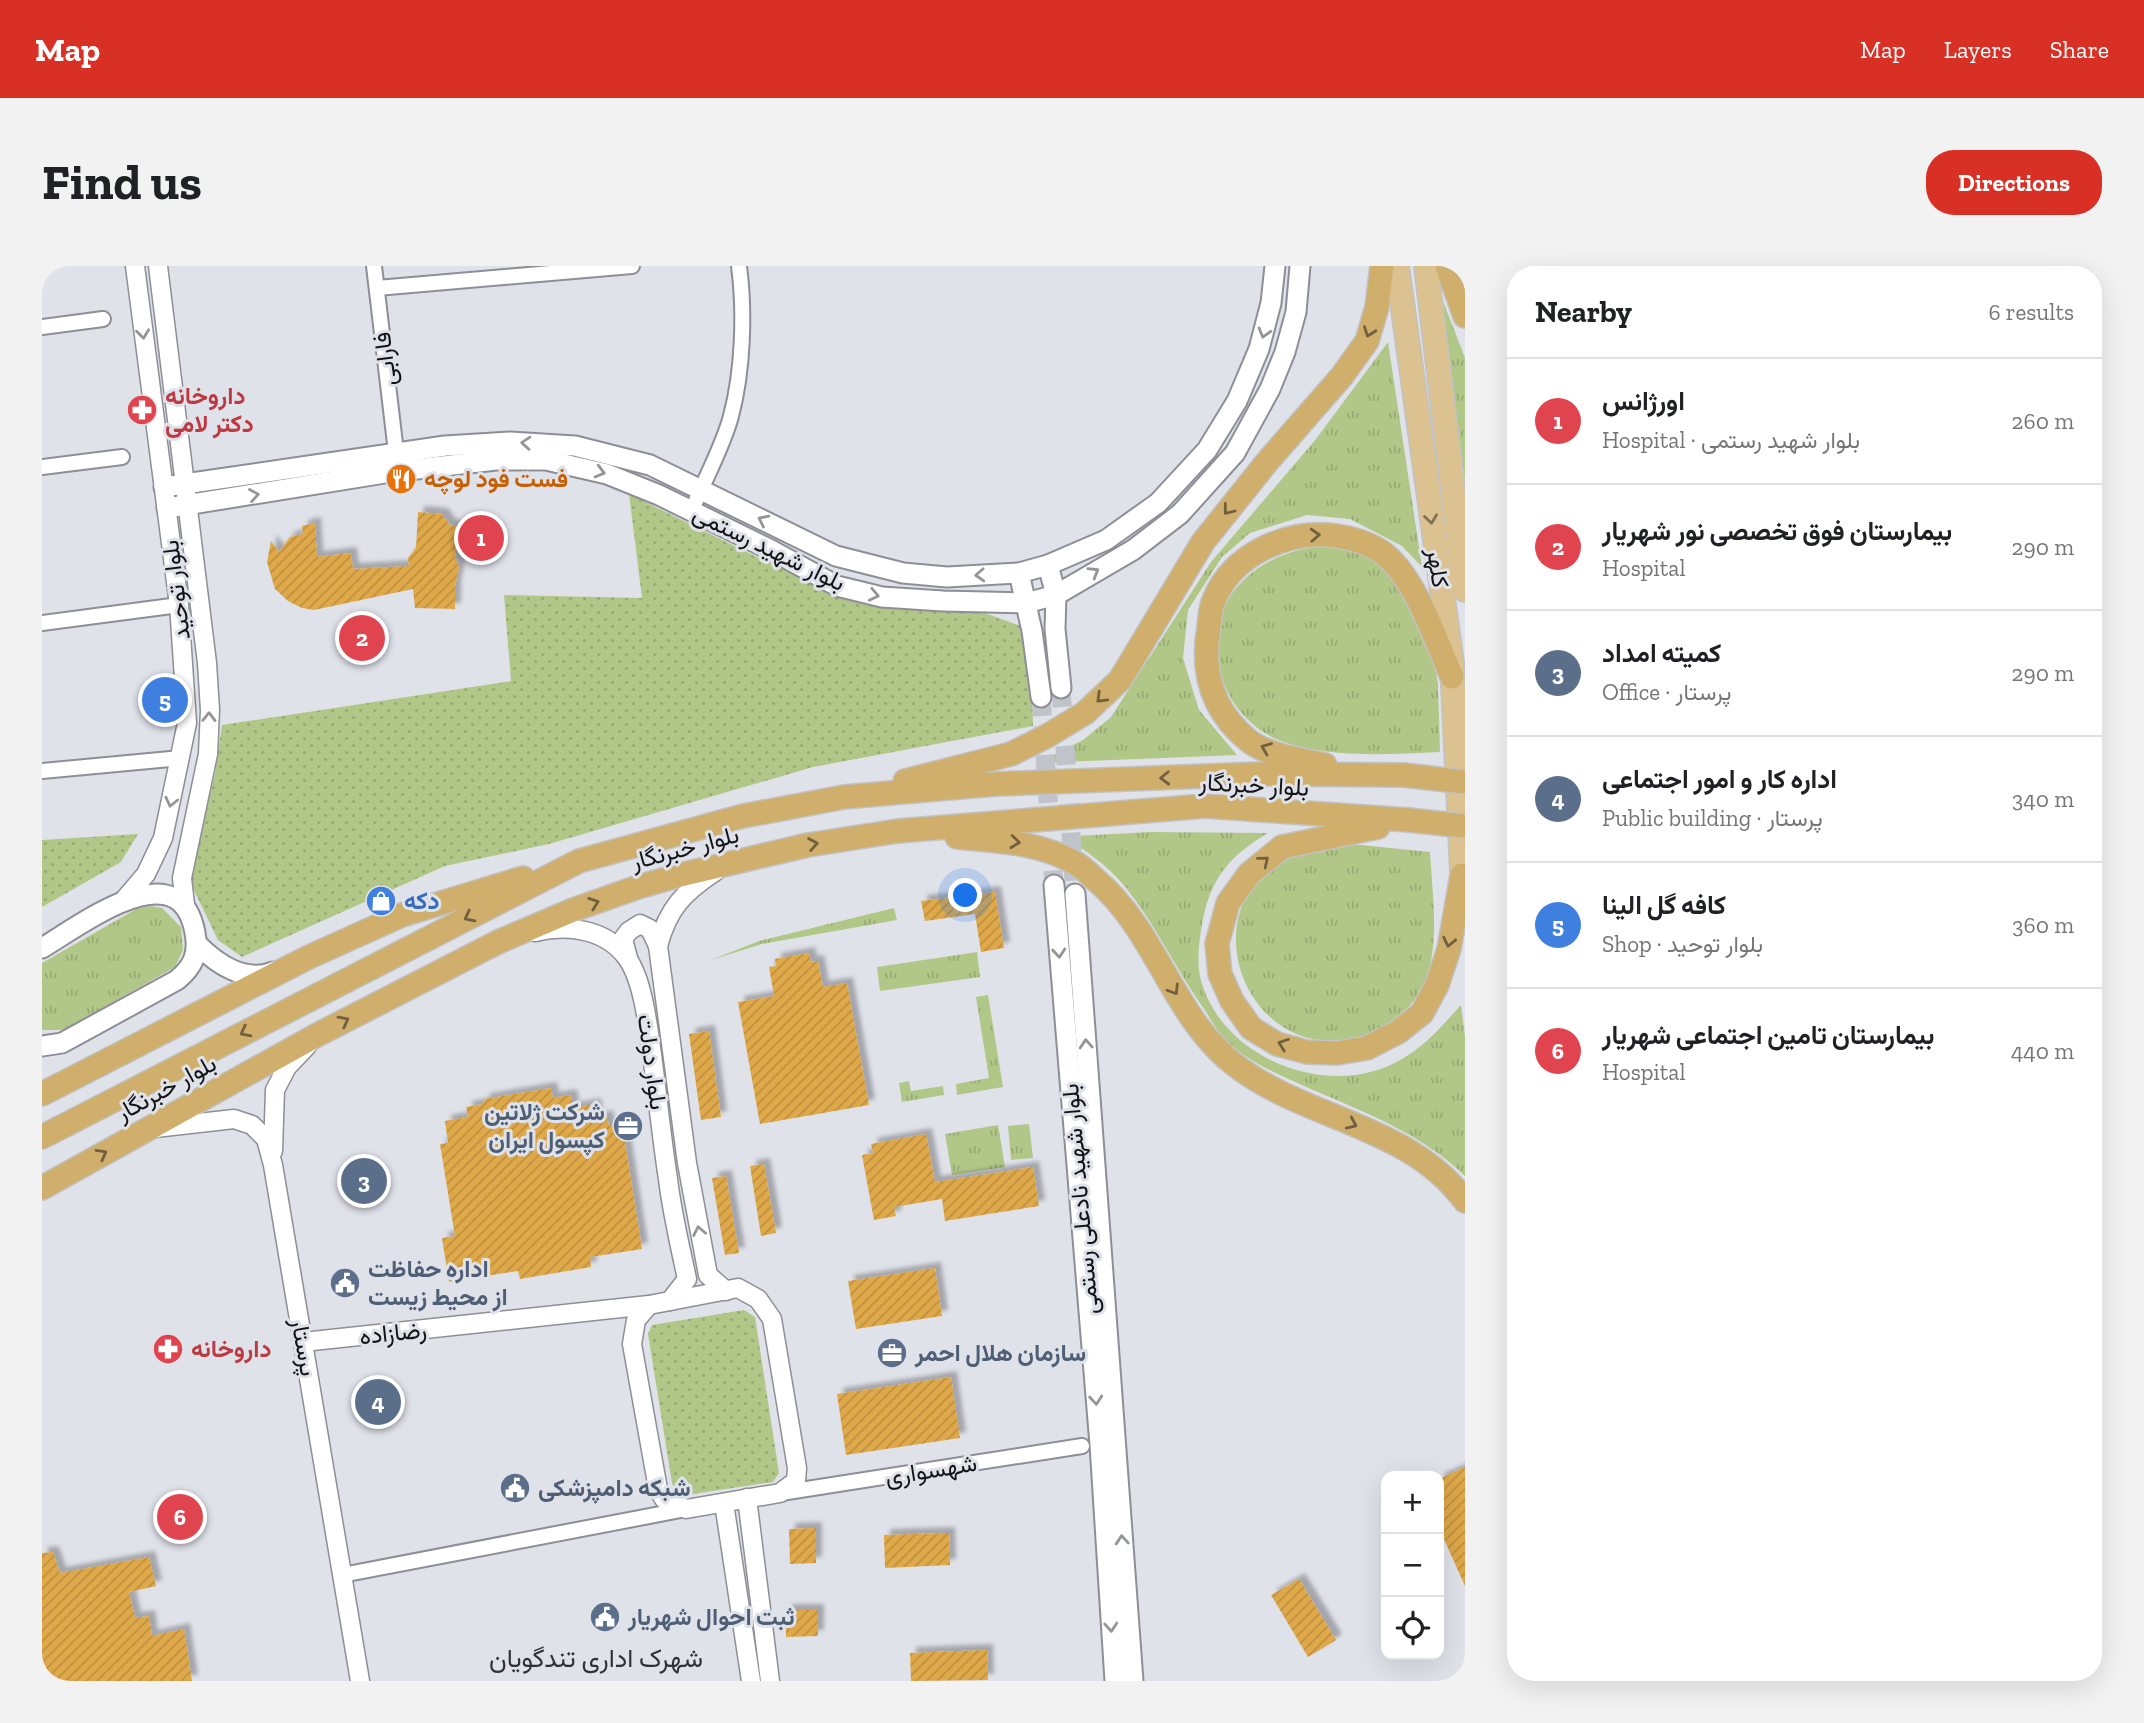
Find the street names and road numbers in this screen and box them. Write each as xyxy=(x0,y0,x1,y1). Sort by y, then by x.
street label: فارابی xyxy=(367,330,403,388)
street label: بلوار شهید رستمی xyxy=(688,498,850,598)
street label: بلوار توحید xyxy=(155,538,197,642)
street label: کلهر xyxy=(1420,545,1456,590)
street label: بلوار خبرنگار xyxy=(1197,767,1310,803)
street label: بلوار خبرنگار xyxy=(627,819,742,877)
street label: بلوار دولت xyxy=(630,1012,674,1112)
street label: بلوار خبرنگار xyxy=(110,1048,221,1128)
street label: بلوار شهید نادعلی رستمی xyxy=(1055,1082,1105,1316)
street label: پرستار xyxy=(283,1315,324,1378)
street label: رضازاده xyxy=(358,1315,428,1351)
street label: شهسواری xyxy=(883,1448,979,1492)

